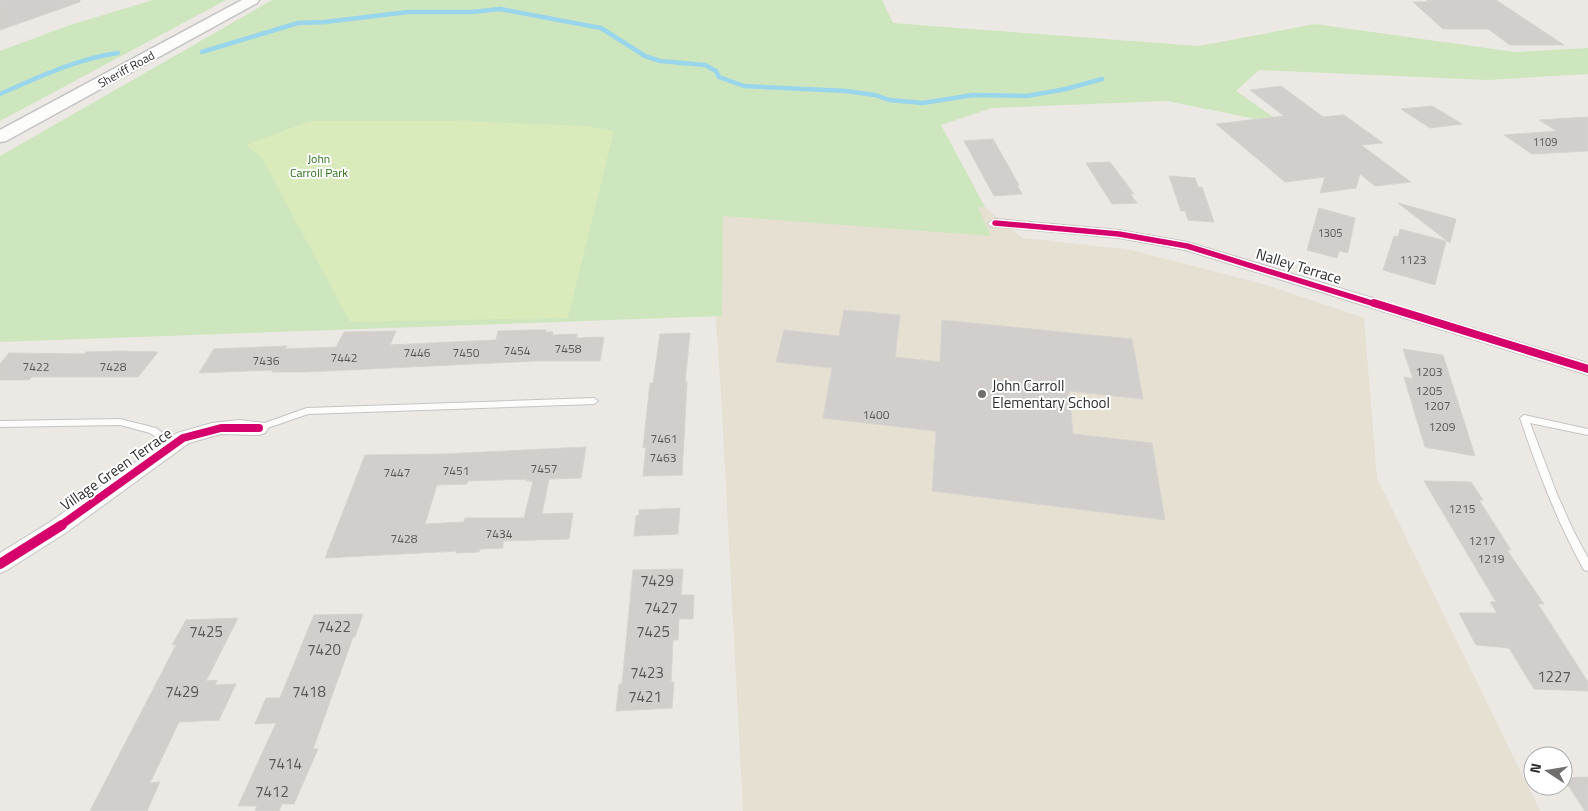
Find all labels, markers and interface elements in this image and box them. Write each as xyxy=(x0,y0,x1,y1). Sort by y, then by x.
street label: Sheriff Road xyxy=(94,46,158,92)
house number: 1109 xyxy=(1533,134,1557,150)
park label: John Carroll Park xyxy=(290,149,348,182)
house number: 1305 xyxy=(1318,225,1342,241)
street label: Nalley Terrace xyxy=(1253,242,1345,290)
house number: 1123 xyxy=(1400,250,1426,269)
house number: 7458 xyxy=(555,339,582,358)
house number: 7454 xyxy=(504,341,531,360)
house number: 7446 xyxy=(404,343,431,362)
house number: 7450 xyxy=(453,343,480,362)
house number: 7442 xyxy=(331,348,357,367)
house number: 7436 xyxy=(253,351,280,370)
house number: 7422 xyxy=(23,357,49,376)
house number: 7428 xyxy=(100,357,127,376)
house number: 1203 xyxy=(1416,362,1442,381)
place label: John Carroll Elementary School xyxy=(992,374,1110,414)
house number: 1205 xyxy=(1416,381,1443,400)
marker: John Carroll Elementary School xyxy=(976,388,988,400)
house number: 1207 xyxy=(1424,396,1450,415)
house number: 1400 xyxy=(863,405,890,424)
house number: 1209 xyxy=(1429,417,1456,436)
street label: Village Green Terrace xyxy=(55,422,177,516)
house number: 7461 xyxy=(651,429,677,448)
house number: 7463 xyxy=(650,448,676,467)
house number: 7457 xyxy=(531,459,557,478)
house number: 7451 xyxy=(443,461,469,480)
house number: 7447 xyxy=(384,463,410,482)
house number: 1215 xyxy=(1449,499,1476,518)
house number: 7434 xyxy=(486,524,513,543)
house number: 7428 xyxy=(391,529,418,548)
house number: 1217 xyxy=(1469,531,1495,550)
house number: 1219 xyxy=(1478,549,1505,568)
house number: 7429 xyxy=(640,569,674,592)
house number: 7427 xyxy=(644,596,678,619)
house number: 7422 xyxy=(317,615,351,638)
house number: 7425 xyxy=(189,620,223,643)
house number: 7425 xyxy=(636,620,670,643)
house number: 7420 xyxy=(307,638,341,661)
house number: 7423 xyxy=(630,661,664,684)
house number: 1227 xyxy=(1537,665,1571,688)
house number: 7429 xyxy=(165,680,199,703)
house number: 7418 xyxy=(292,680,326,703)
house number: 7421 xyxy=(628,685,662,708)
north arrow xyxy=(1523,746,1573,796)
house number: 7414 xyxy=(268,752,302,775)
text: N xyxy=(1524,761,1546,775)
house number: 7412 xyxy=(255,780,289,803)

